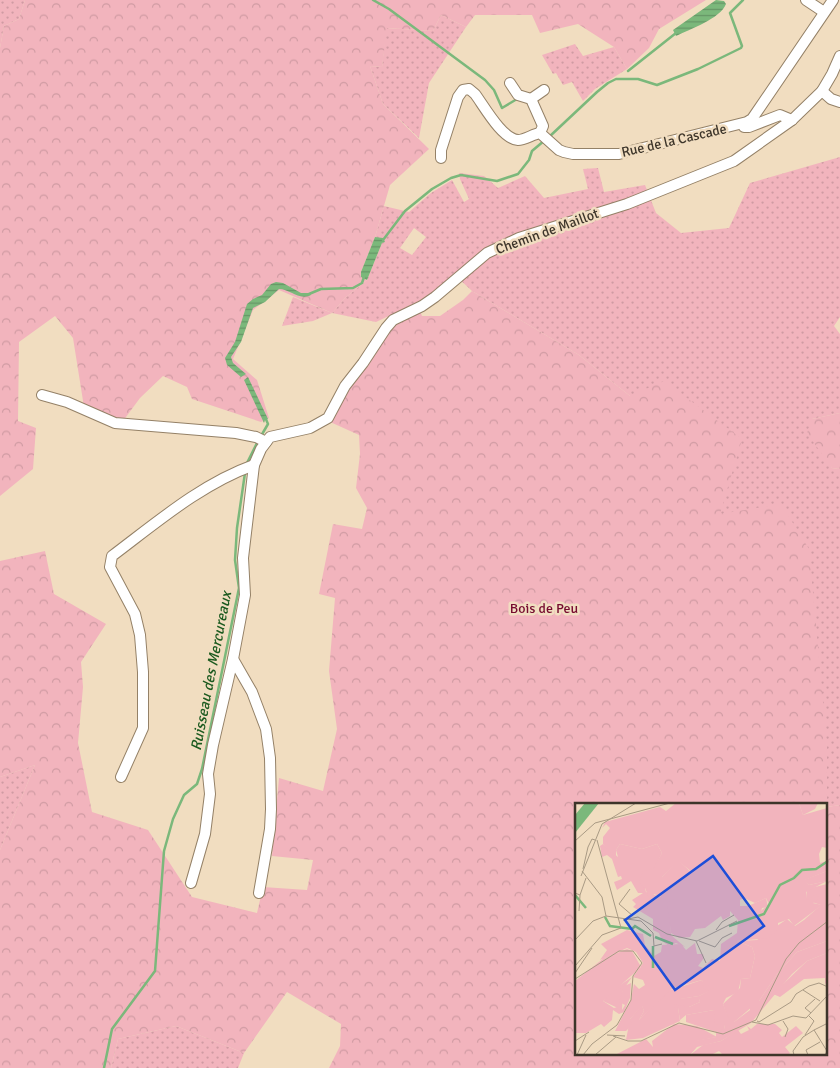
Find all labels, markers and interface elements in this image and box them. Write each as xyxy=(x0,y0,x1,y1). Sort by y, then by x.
street label: Rue de la Cascade xyxy=(620,120,728,161)
street label: Chemin de Maillot xyxy=(493,205,601,258)
water label: Ruisseau des Mercureaux xyxy=(187,588,236,752)
park label: Bois de Peu xyxy=(510,600,578,617)
inset map xyxy=(575,803,828,1056)

